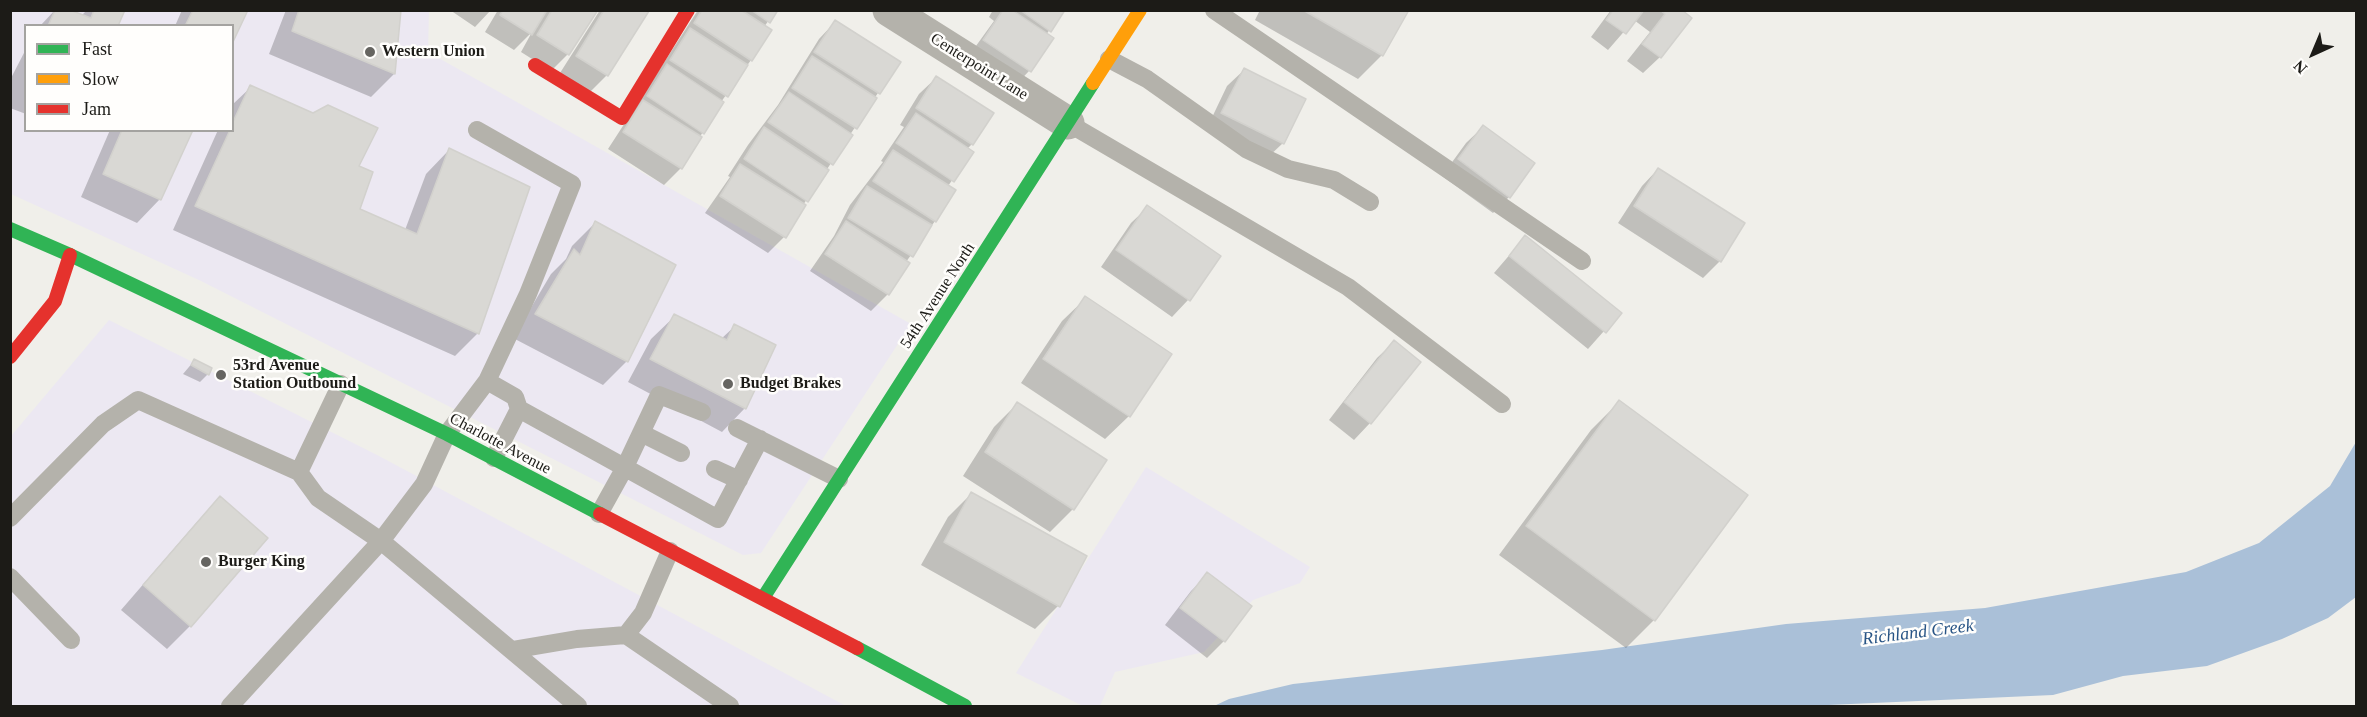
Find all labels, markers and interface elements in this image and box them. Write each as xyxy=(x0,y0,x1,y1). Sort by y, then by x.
legend xyxy=(24,24,234,132)
north arrow xyxy=(2283,24,2343,84)
street label: Centerpoint Lane xyxy=(927,29,1031,105)
text: Fast xyxy=(82,39,112,59)
place label: Western Union xyxy=(382,42,485,62)
marker: Western Union xyxy=(363,45,377,59)
text: N xyxy=(2290,57,2310,77)
text: Slow xyxy=(82,69,119,89)
text: Jam xyxy=(82,99,111,119)
street label: 54th Avenue North xyxy=(897,239,979,353)
place label: 53rd Avenue Station Outbound xyxy=(233,356,356,394)
marker: 53rd Avenue Station Outbound xyxy=(214,368,228,382)
place label: Budget Brakes xyxy=(740,374,841,394)
marker: Budget Brakes xyxy=(721,377,735,391)
street label: Charlotte Avenue xyxy=(446,409,554,479)
place label: Burger King xyxy=(218,552,305,572)
marker: Burger King xyxy=(199,555,213,569)
water label: Richland Creek xyxy=(1861,615,1975,651)

